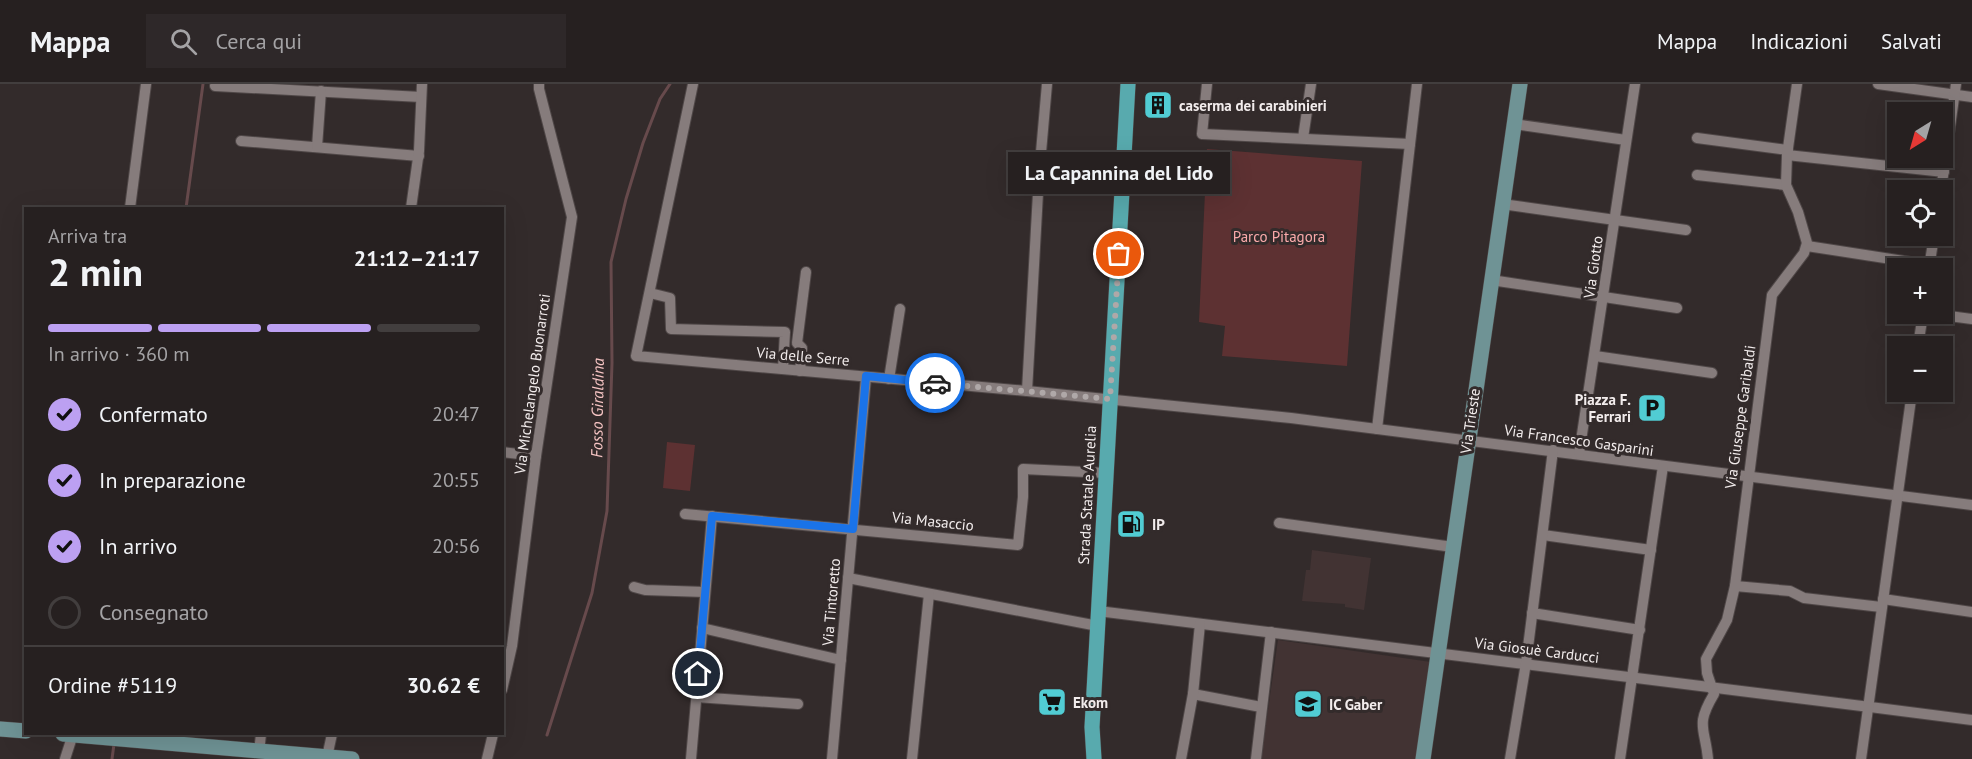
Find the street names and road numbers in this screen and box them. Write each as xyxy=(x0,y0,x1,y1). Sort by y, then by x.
street label: Via Giotto xyxy=(1579,234,1607,301)
street label: Via Michelangelo Buonarroti xyxy=(510,292,554,477)
street label: Via delle Serre xyxy=(755,342,850,370)
street label: Via Giuseppe Garibaldi xyxy=(1720,344,1759,491)
street label: Via Trieste xyxy=(1456,387,1484,456)
street label: Via Francesco Gasparini xyxy=(1502,420,1655,460)
street label: Strada Statale Aurelia xyxy=(1074,425,1100,565)
street label: Via Masaccio xyxy=(890,507,975,535)
street label: Via Tintoretto xyxy=(818,557,844,648)
street label: Via Giosuè Carducci xyxy=(1473,633,1600,667)

